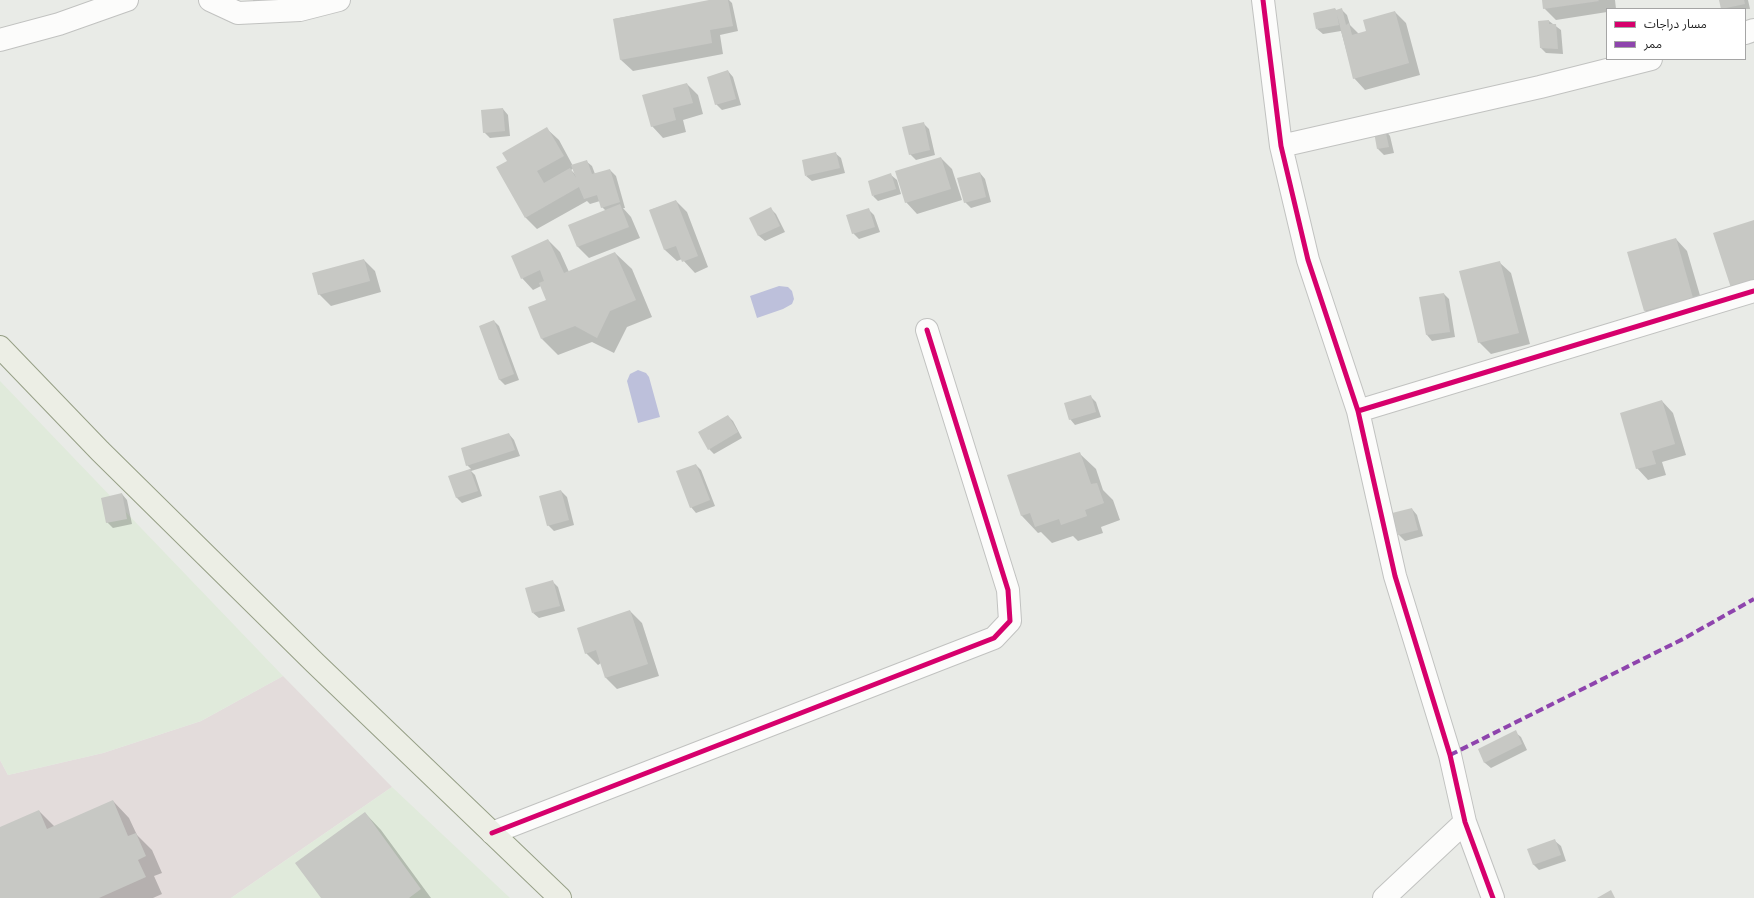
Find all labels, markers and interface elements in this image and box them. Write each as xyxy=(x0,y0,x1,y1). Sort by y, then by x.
legend xyxy=(1606,8,1746,60)
text: مسار دراجات xyxy=(1644,17,1707,31)
text: ممر xyxy=(1644,37,1662,51)

